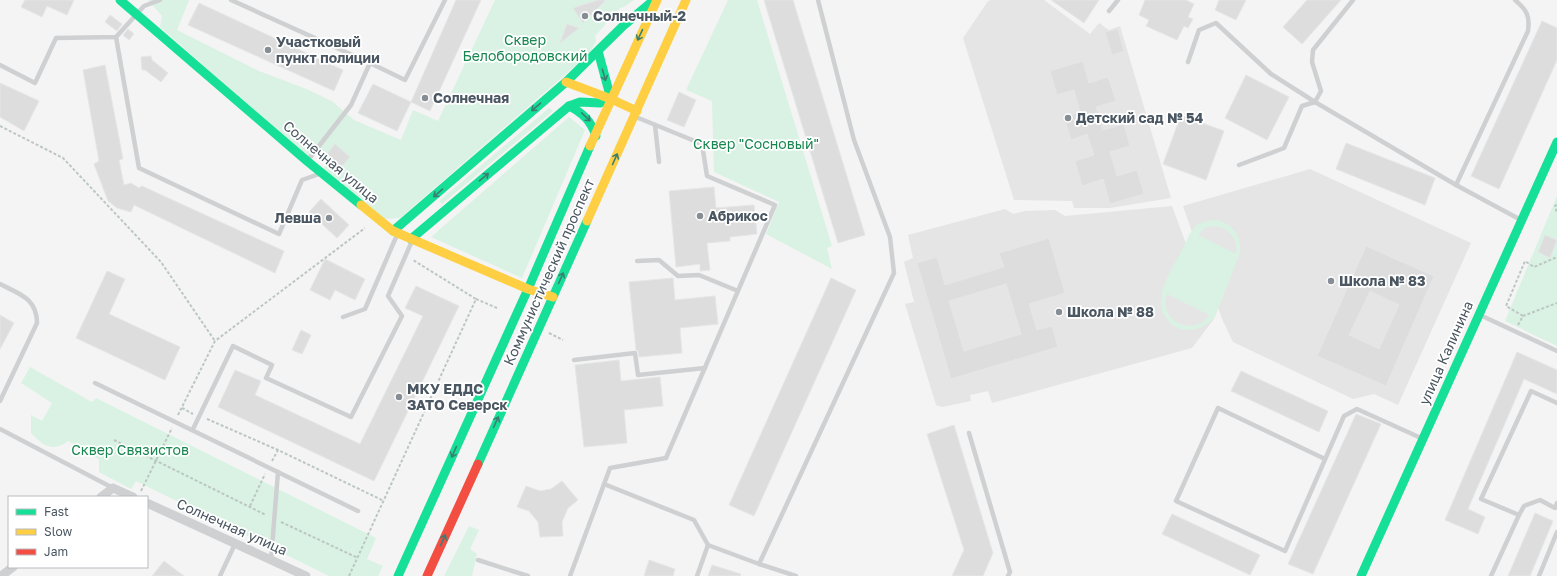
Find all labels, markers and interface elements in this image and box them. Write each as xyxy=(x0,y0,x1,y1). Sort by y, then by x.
place label: Солнечный-2 xyxy=(593,7,686,24)
marker: Солнечный-2 xyxy=(580,11,590,21)
one-way arrow xyxy=(636,29,643,41)
park label: Сквер Белобородовский xyxy=(462,31,588,64)
place label: Участковый пункт полиции xyxy=(276,33,380,66)
marker: Участковый пункт полиции xyxy=(263,45,273,55)
one-way arrow xyxy=(601,68,609,81)
place label: Солнечная xyxy=(433,89,509,106)
marker: Солнечная xyxy=(420,93,430,103)
one-way arrow xyxy=(531,103,542,112)
place label: Детский сад № 54 xyxy=(1076,109,1204,126)
one-way arrow xyxy=(581,113,591,122)
marker: Детский сад № 54 xyxy=(1063,113,1073,123)
street label: Солнечная улица xyxy=(280,117,383,206)
park label: Сквер "Сосновый" xyxy=(693,135,819,152)
one-way arrow xyxy=(612,154,619,166)
one-way arrow xyxy=(479,173,489,182)
street label: Коммунистический проспект xyxy=(500,176,598,368)
one-way arrow xyxy=(434,188,444,197)
place label: Абрикос xyxy=(708,207,768,224)
place label: Левша xyxy=(275,209,321,226)
marker: Абрикос xyxy=(695,211,705,221)
marker: Левша xyxy=(324,213,334,223)
one-way arrow xyxy=(558,272,565,284)
place label: Школа № 83 xyxy=(1339,272,1426,289)
marker: Школа № 83 xyxy=(1326,276,1336,286)
street label: улица Калинина xyxy=(1415,298,1476,408)
place label: Школа № 88 xyxy=(1067,303,1154,320)
marker: Школа № 88 xyxy=(1054,307,1064,317)
place label: МКУ ЕДДС ЗАТО Северск xyxy=(407,380,508,413)
marker: МКУ ЕДДС ЗАТО Северск xyxy=(394,392,404,402)
one-way arrow xyxy=(493,416,501,428)
park label: Сквер Связистов xyxy=(71,441,189,458)
one-way arrow xyxy=(450,446,457,458)
street label: Солнечная улица xyxy=(174,495,290,559)
legend xyxy=(8,496,148,568)
text: Fast xyxy=(44,504,69,519)
text: Slow xyxy=(44,524,72,539)
one-way arrow xyxy=(440,535,447,547)
text: Jam xyxy=(44,544,68,559)

